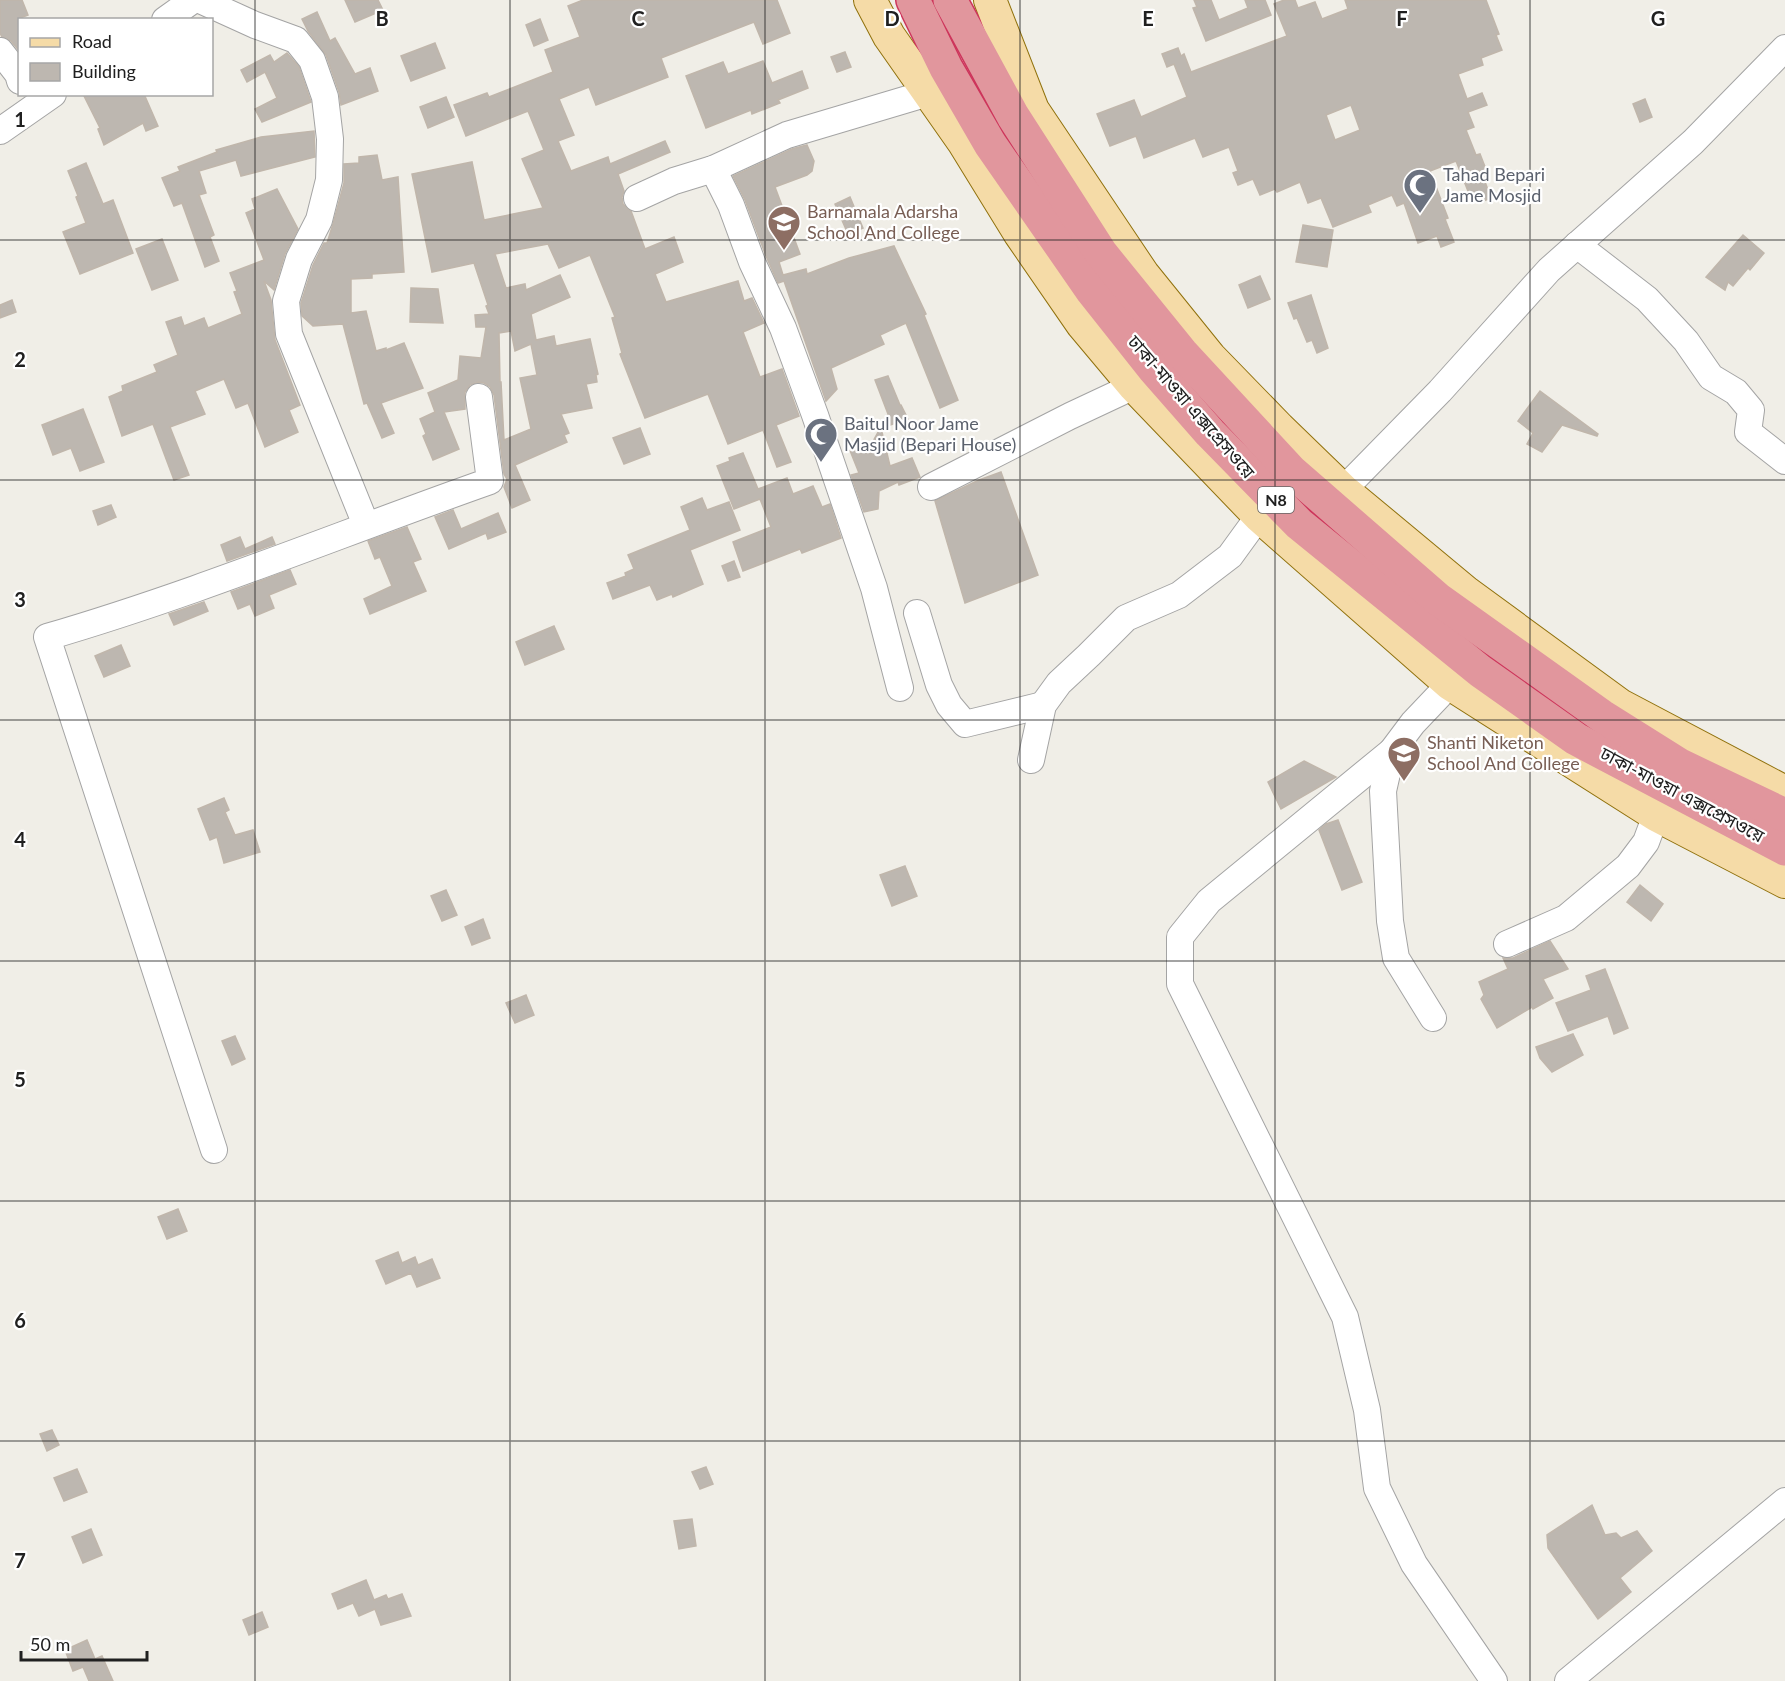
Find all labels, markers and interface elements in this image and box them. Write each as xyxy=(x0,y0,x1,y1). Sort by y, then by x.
text: B xyxy=(375,6,389,30)
text: C xyxy=(631,6,645,30)
text: D xyxy=(884,6,900,30)
text: E xyxy=(1142,6,1154,30)
text: F xyxy=(1396,6,1408,30)
text: G xyxy=(1651,6,1665,30)
legend xyxy=(18,18,213,96)
text: Road xyxy=(72,30,112,52)
text: Building xyxy=(72,60,136,82)
text: 1 xyxy=(14,107,26,131)
place label: Tahad Bepari Jame Mosjid xyxy=(1443,163,1545,206)
mosque icon: Tahad Bepari Jame Mosjid xyxy=(1402,167,1438,214)
place label: Barnamala Adarsha School And College xyxy=(807,200,960,243)
school or university icon: Barnamala Adarsha School And College xyxy=(766,204,802,251)
street label: ঢাকা-মাওয়া এক্সপ্রেসওয়ে xyxy=(1123,330,1260,483)
text: 2 xyxy=(14,347,26,371)
place label: Baitul Noor Jame Masjid (Bepari House) xyxy=(844,412,1016,455)
mosque icon: Baitul Noor Jame Masjid (Bepari House) xyxy=(803,416,839,463)
road number: N8 xyxy=(1258,487,1294,513)
text: 3 xyxy=(14,587,26,611)
place label: Shanti Niketon School And College xyxy=(1427,731,1580,774)
school or university icon: Shanti Niketon School And College xyxy=(1386,735,1422,782)
street label: ঢাকা-মাওয়া এক্সপ্রেসওয়ে xyxy=(1596,741,1769,847)
text: 4 xyxy=(14,827,26,851)
text: 5 xyxy=(14,1067,26,1091)
text: 6 xyxy=(14,1308,26,1332)
text: 7 xyxy=(14,1548,26,1572)
scale bar xyxy=(21,1624,147,1662)
text: 50 m xyxy=(30,1633,70,1655)

